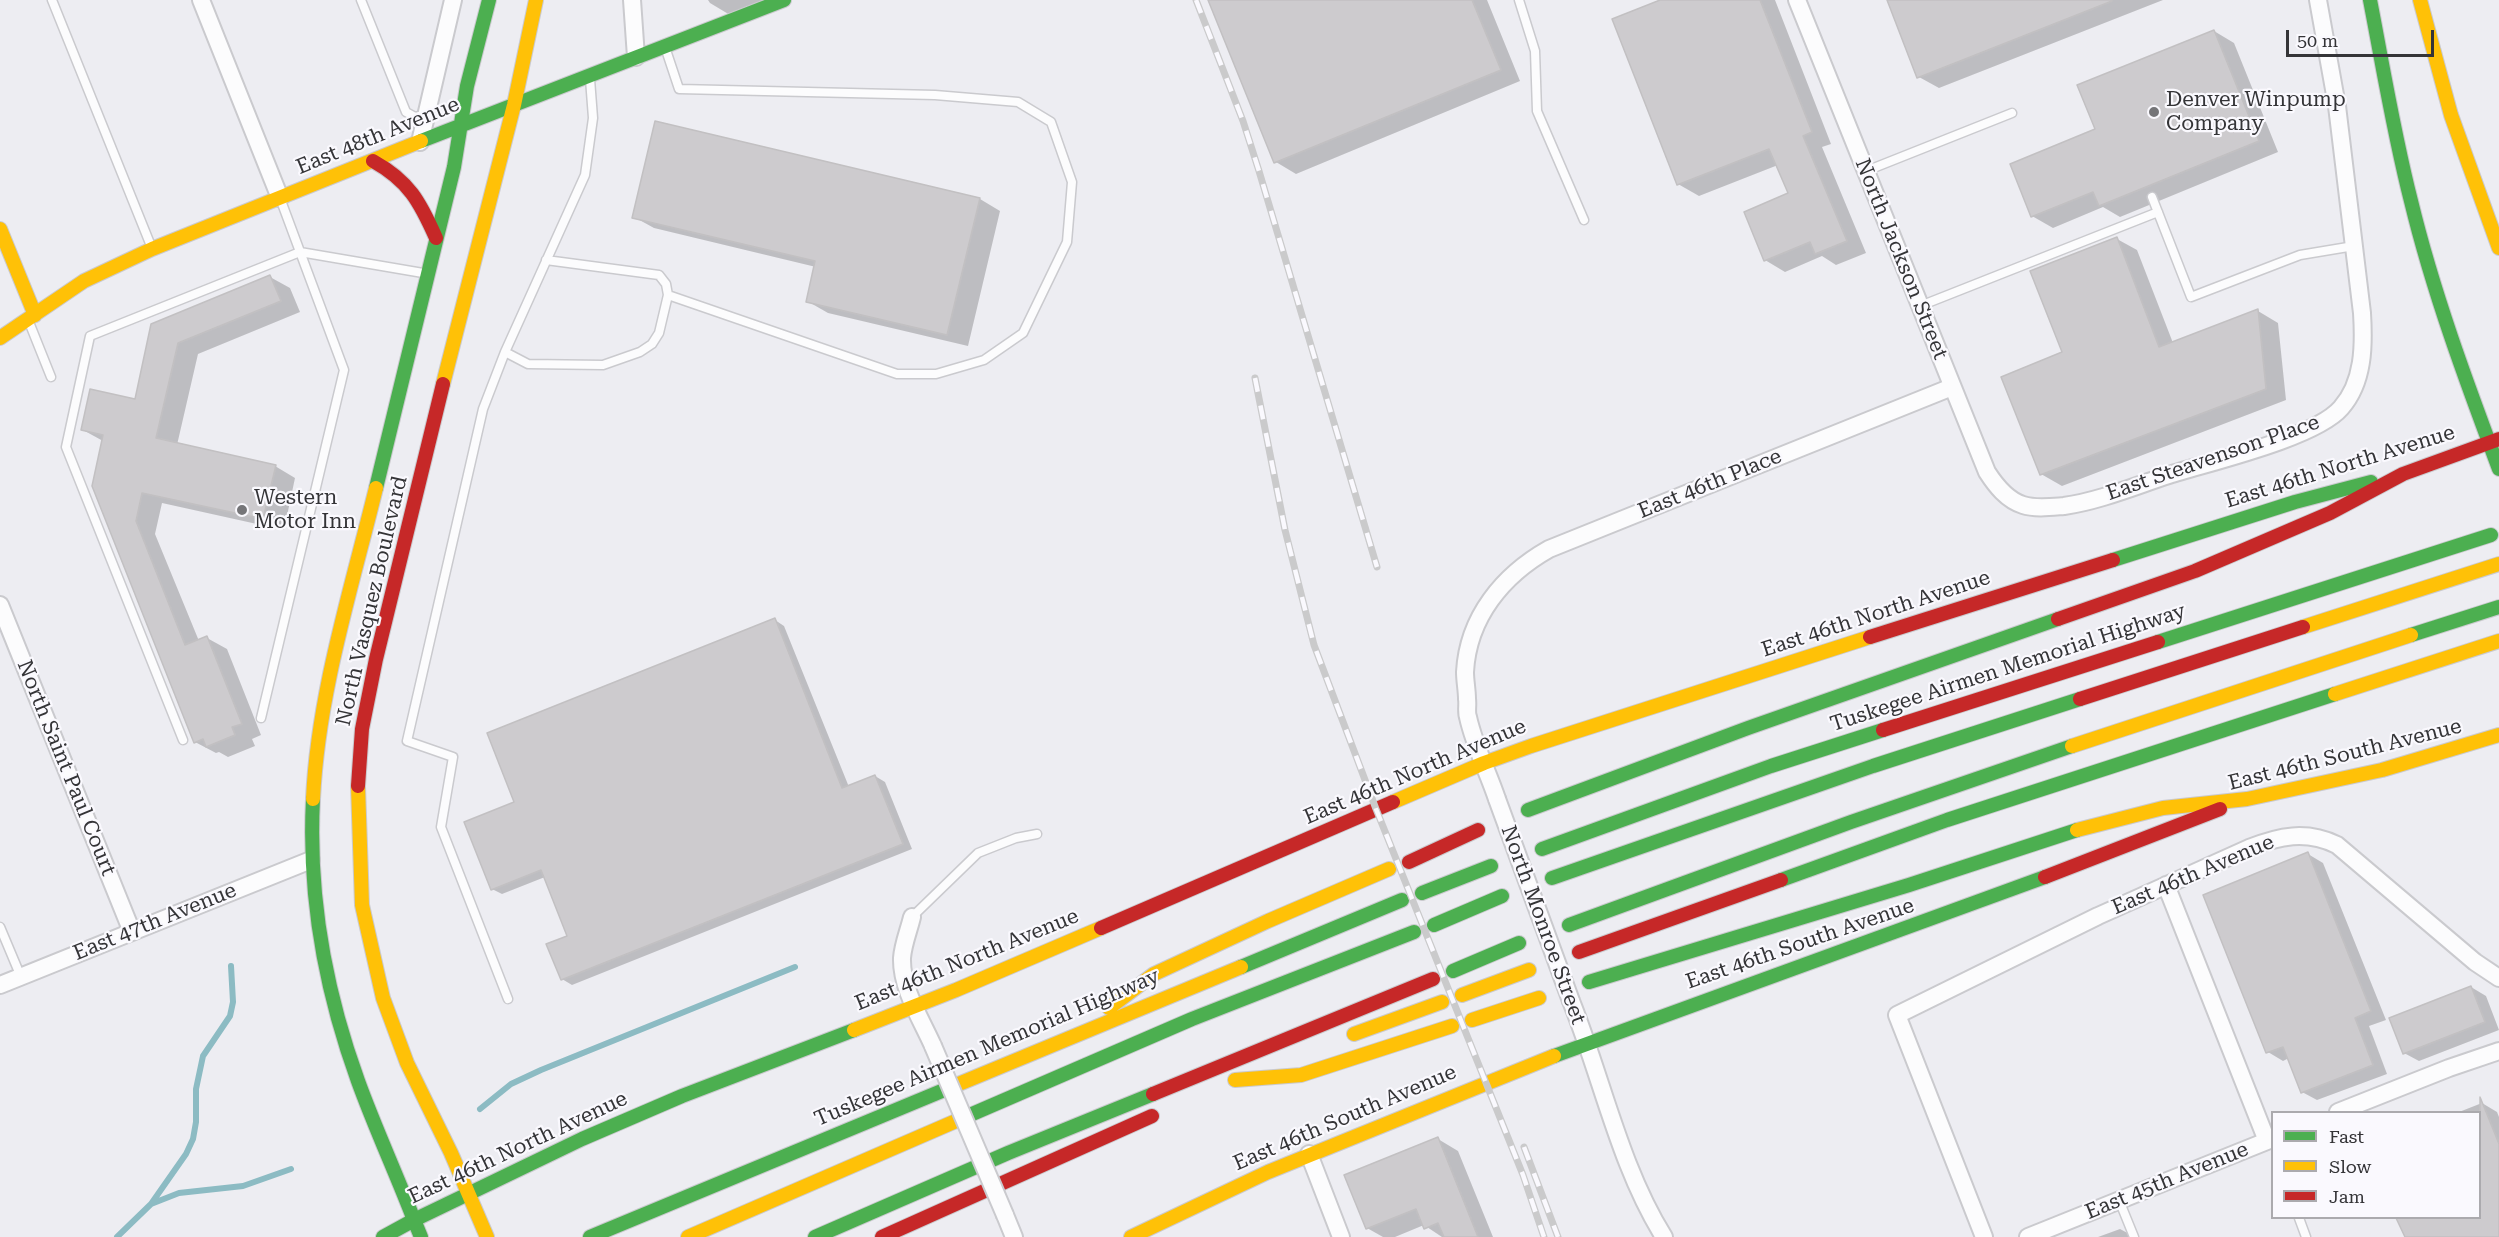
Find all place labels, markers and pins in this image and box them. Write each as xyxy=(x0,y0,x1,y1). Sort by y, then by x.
place label: Denver Winpump Company xyxy=(2166,87,2346,137)
marker: Denver Winpump Company xyxy=(2147,105,2161,119)
place label: Western Motor Inn xyxy=(254,485,356,535)
marker: Western Motor Inn xyxy=(235,503,249,517)

